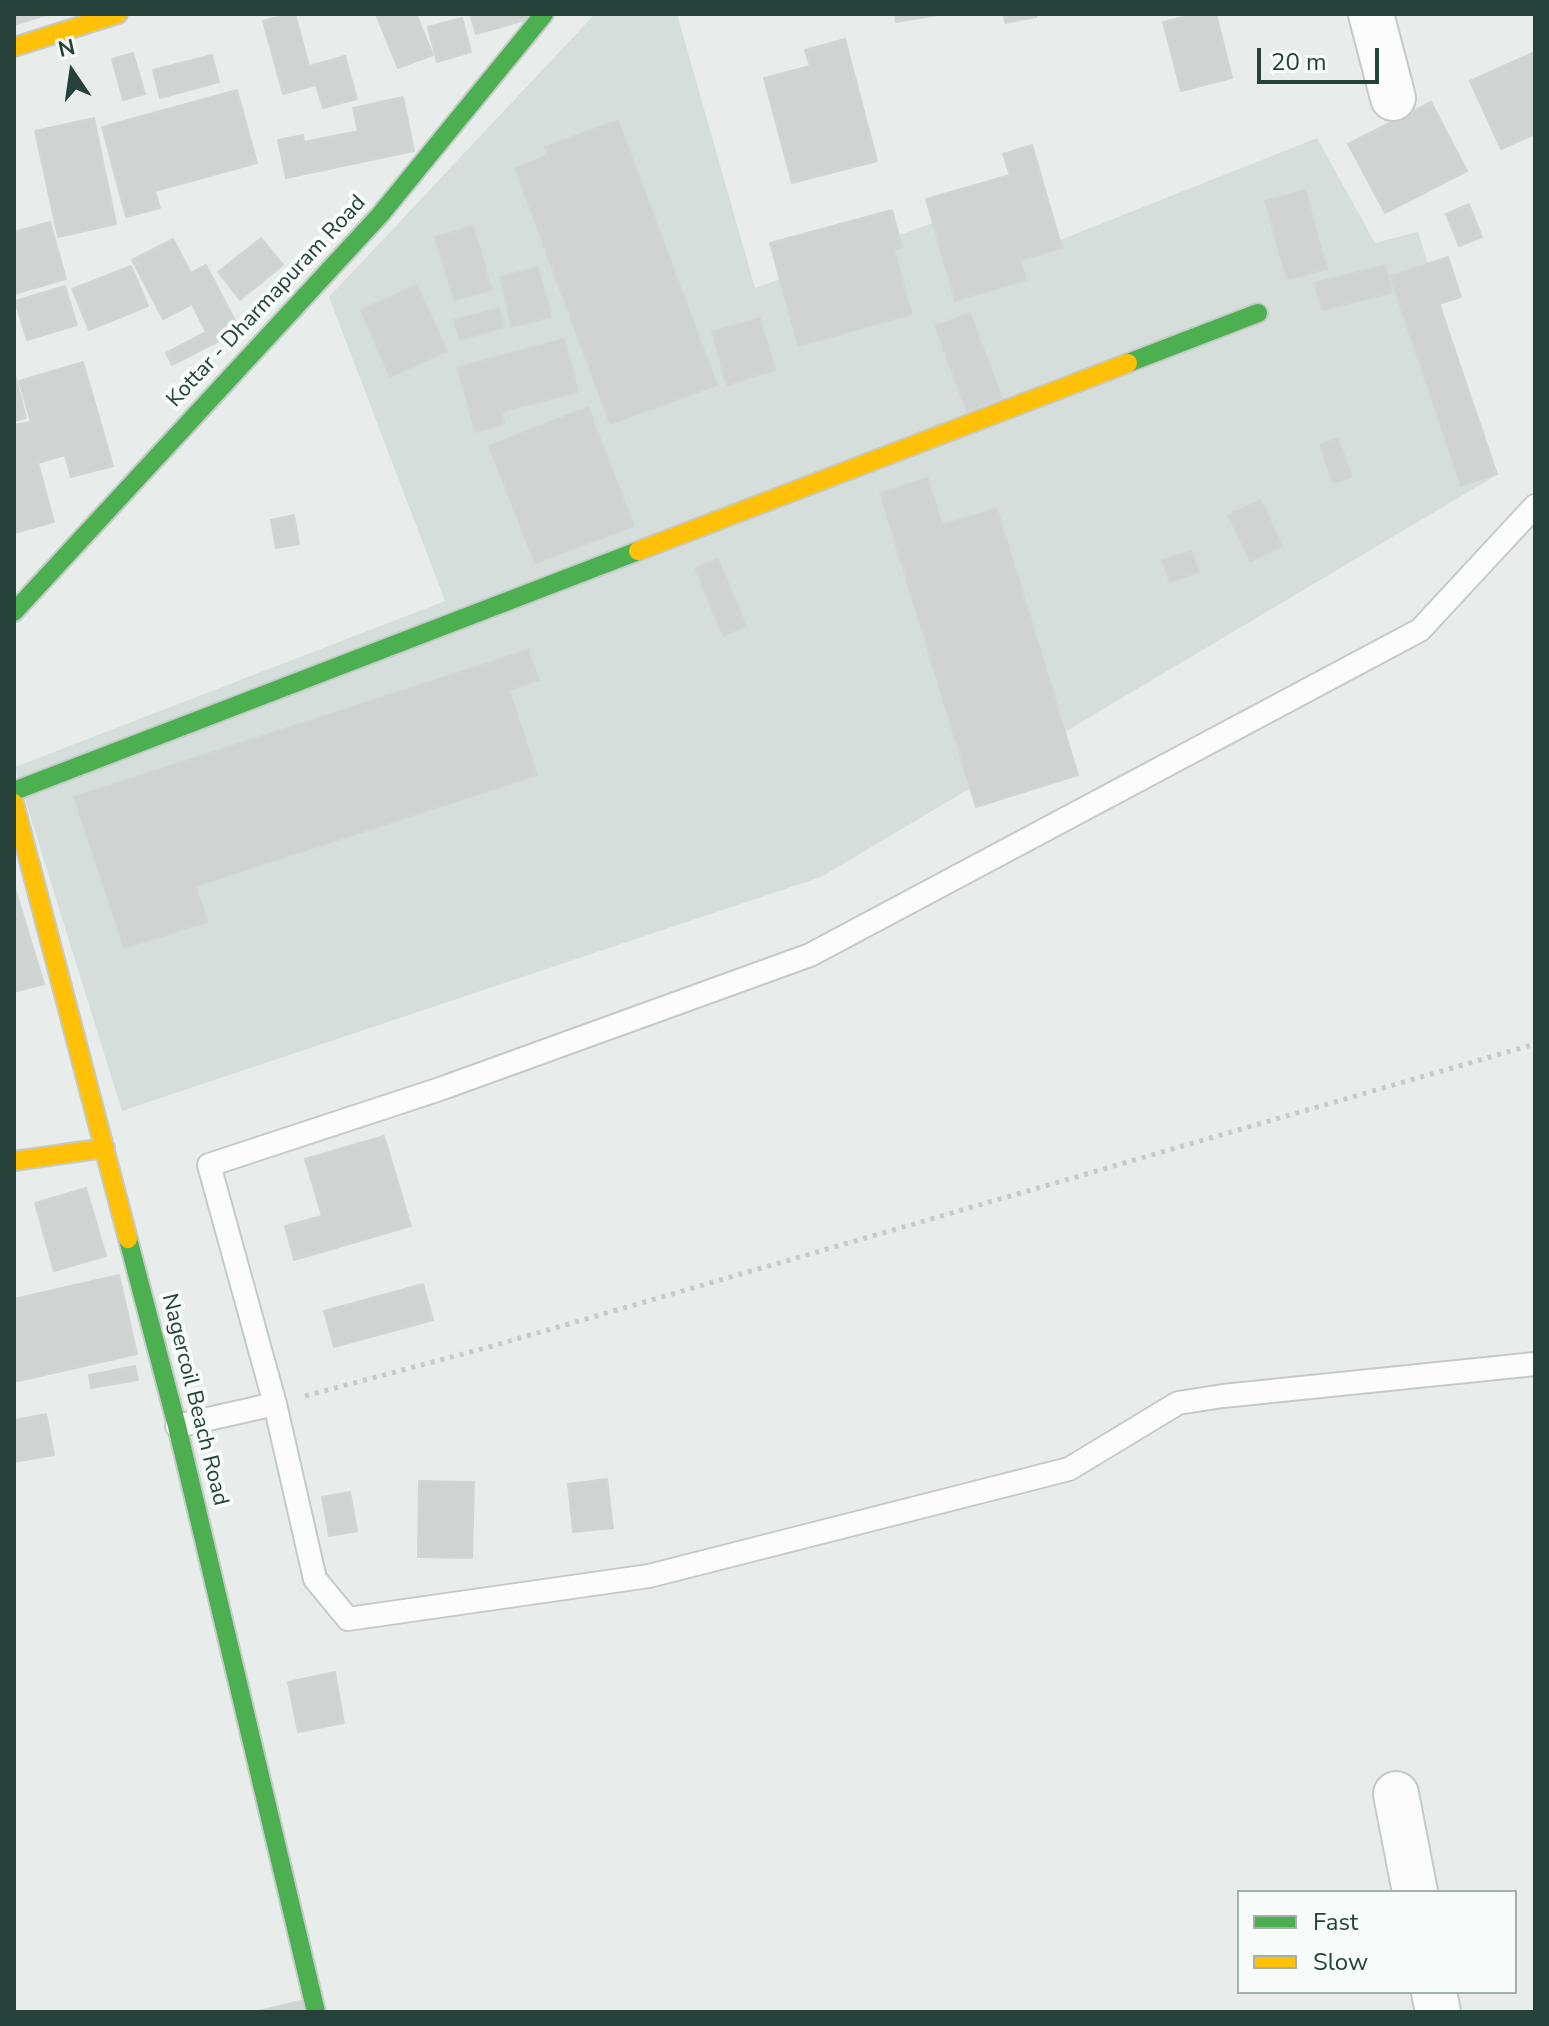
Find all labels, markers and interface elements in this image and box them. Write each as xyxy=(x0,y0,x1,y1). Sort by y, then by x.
north arrow xyxy=(32,32,112,112)
text: N xyxy=(55,32,78,65)
scale bar xyxy=(1261,32,1383,82)
text: 20 m xyxy=(1271,46,1327,78)
street label: Kottar - Dharmapuram Road xyxy=(162,191,372,413)
street label: Nagercoil Beach Road xyxy=(155,1291,233,1509)
legend xyxy=(1237,1890,1517,1994)
text: Fast xyxy=(1313,1906,1358,1938)
text: Slow xyxy=(1313,1946,1368,1978)

